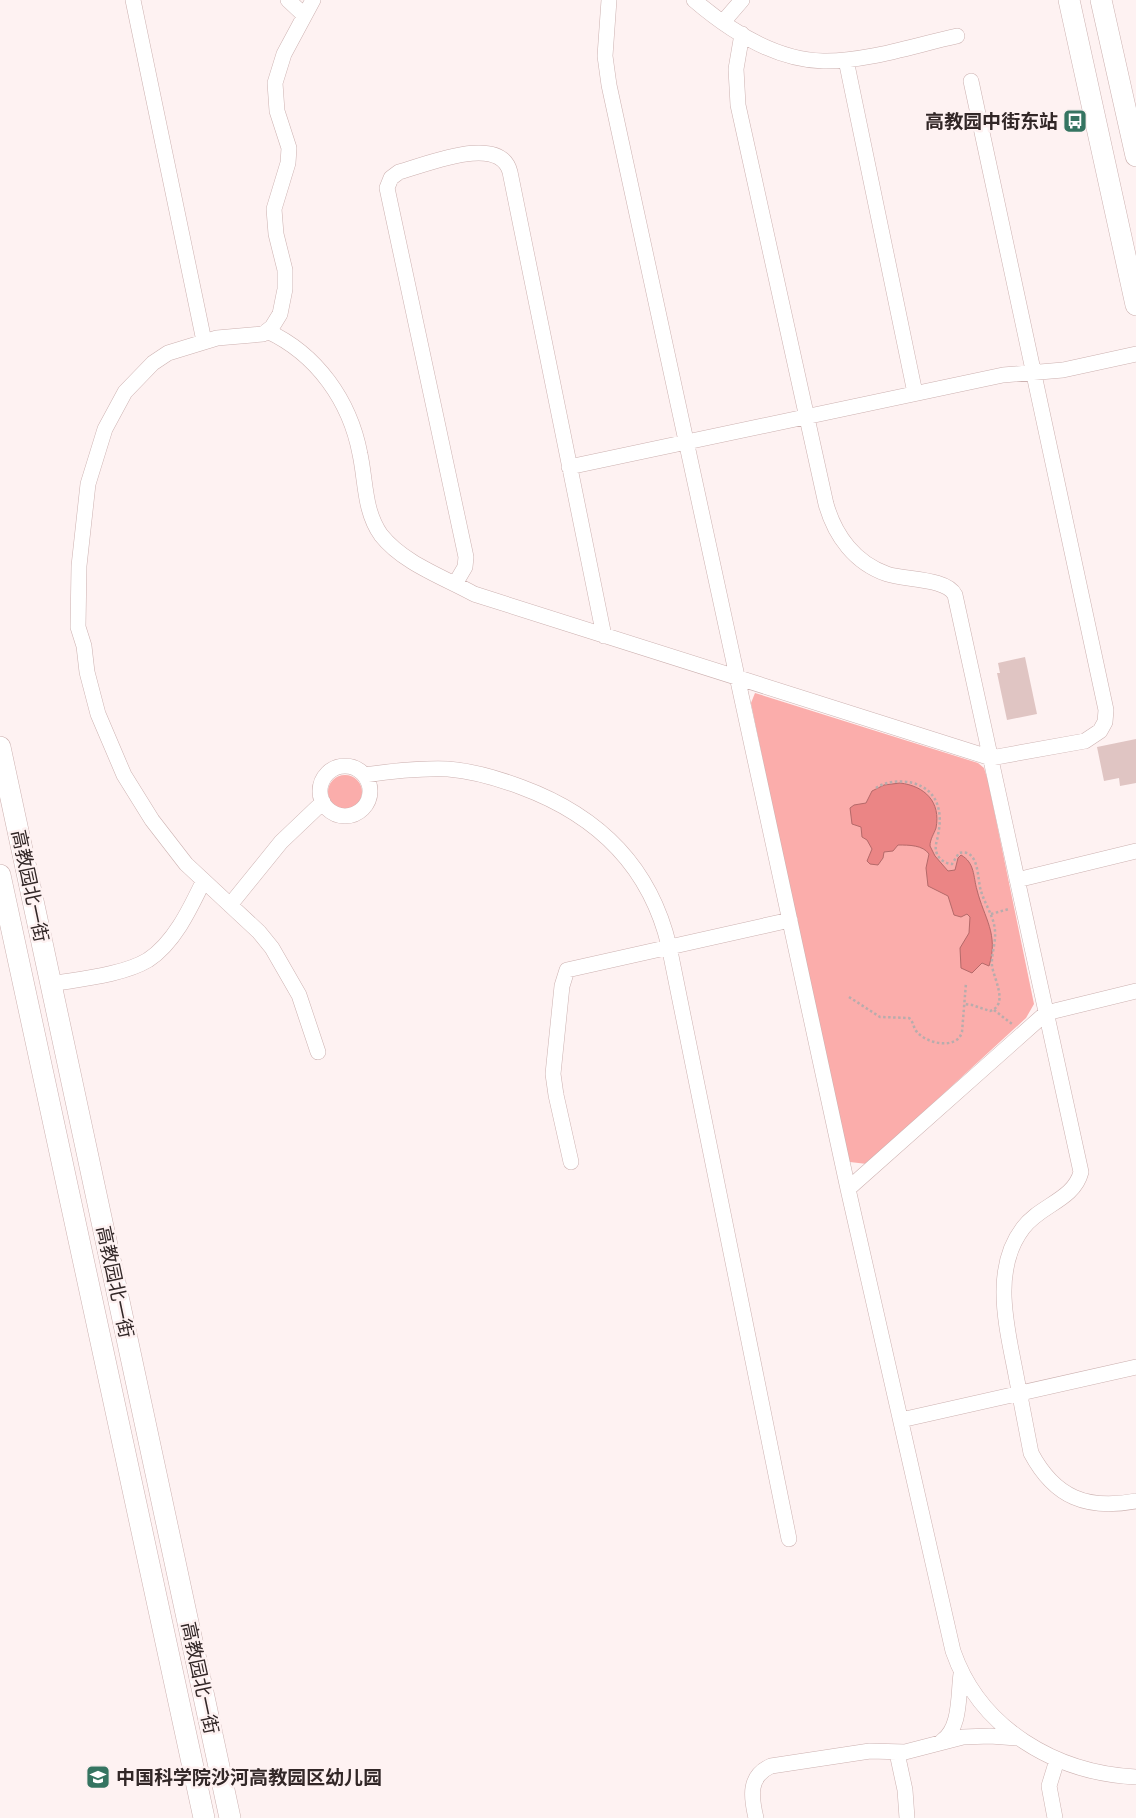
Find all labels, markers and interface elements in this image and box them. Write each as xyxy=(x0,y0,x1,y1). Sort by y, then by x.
bus stop icon: 高教园中街东站 xyxy=(1062,108,1088,134)
place label: 高教园中街东站 xyxy=(925,109,1058,134)
street label: 高教园北一街 xyxy=(6,828,54,944)
street label: 高教园北一街 xyxy=(91,1224,139,1340)
street label: 高教园北一街 xyxy=(176,1620,224,1736)
school or university icon: 中国科学院沙河高教园区幼儿园 xyxy=(85,1764,111,1790)
place label: 中国科学院沙河高教园区幼儿园 xyxy=(116,1765,382,1790)

